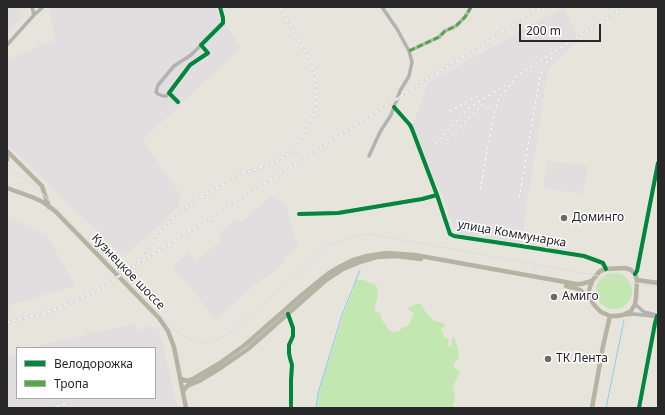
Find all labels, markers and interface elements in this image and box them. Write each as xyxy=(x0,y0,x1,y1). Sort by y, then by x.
scale bar xyxy=(521,16,603,42)
text: 200 m xyxy=(526,22,561,39)
place label: Доминго xyxy=(572,211,624,225)
marker: Доминго xyxy=(559,213,569,223)
street label: улица Коммунарка xyxy=(456,217,568,251)
street label: Кузнецкое шоссе xyxy=(88,231,168,313)
place label: Амиго xyxy=(562,290,599,304)
marker: Амиго xyxy=(549,292,559,302)
legend xyxy=(16,347,156,399)
place label: ТК Лента xyxy=(556,352,608,366)
marker: ТК Лента xyxy=(543,354,553,364)
text: Велодорожка xyxy=(54,355,133,372)
text: Тропа xyxy=(54,375,89,392)

